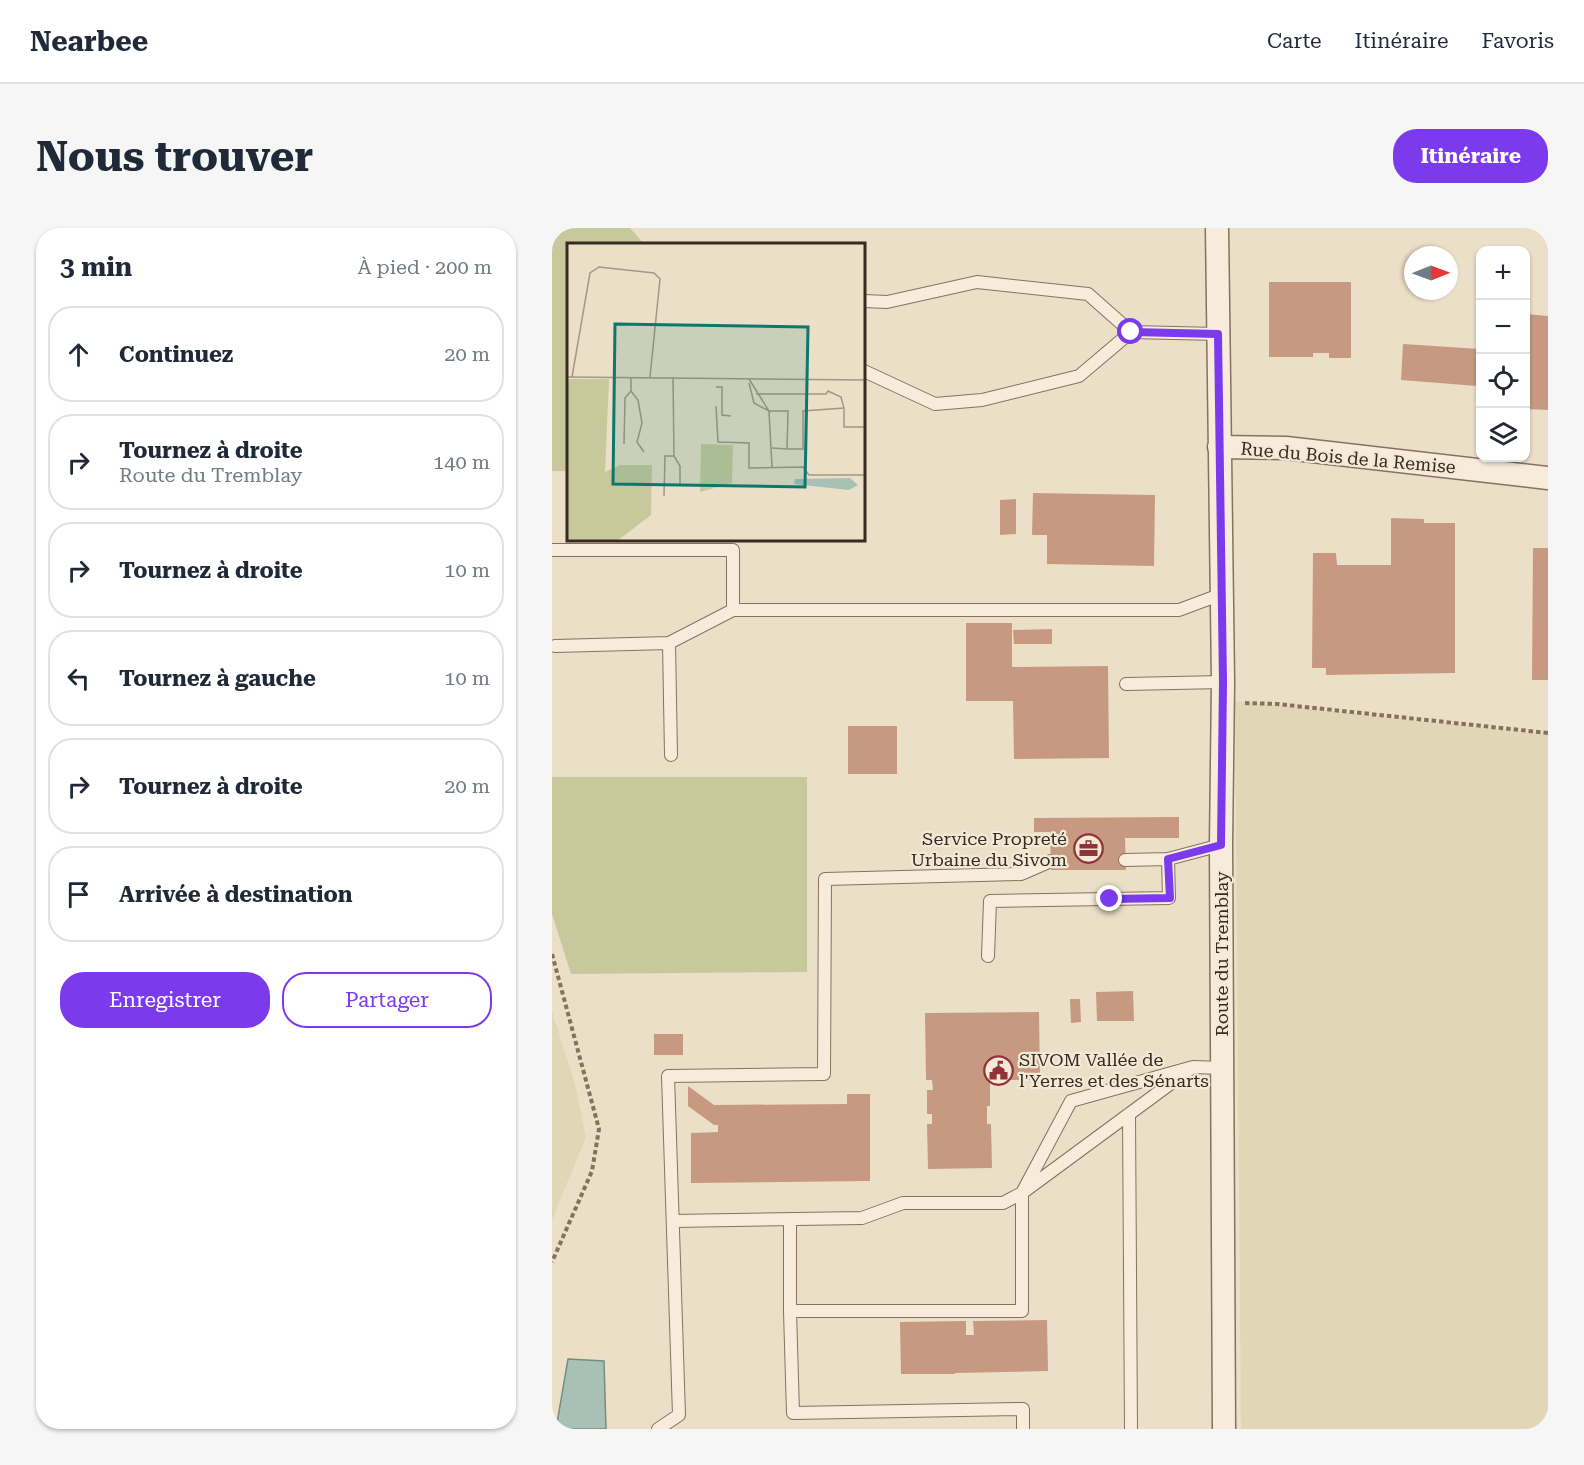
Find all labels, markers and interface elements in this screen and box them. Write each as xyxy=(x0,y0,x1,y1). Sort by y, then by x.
text: Nearbee xyxy=(30,25,148,58)
text: Carte xyxy=(1267,29,1322,53)
text: Itinéraire xyxy=(1355,29,1449,53)
text: Favoris xyxy=(1482,29,1554,53)
button: Itinéraire xyxy=(1393,129,1548,183)
text: Nous trouver xyxy=(36,132,313,181)
inset map xyxy=(567,243,866,542)
north arrow xyxy=(1404,246,1458,300)
map controls xyxy=(1476,246,1530,462)
button: + xyxy=(1476,246,1530,300)
text: 3 min xyxy=(60,252,132,282)
text: À pied · 200 m xyxy=(358,255,492,279)
button: − xyxy=(1476,300,1530,354)
route start xyxy=(1117,318,1143,344)
icon: ahead xyxy=(62,338,95,371)
text: Continuez xyxy=(119,342,233,367)
text: 20 m xyxy=(444,342,490,366)
button: locate xyxy=(1476,354,1530,408)
button: layers xyxy=(1476,408,1530,462)
text: Tournez à droite xyxy=(119,438,303,463)
street label: Rue du Bois de la Remise xyxy=(1240,438,1457,477)
icon: right xyxy=(62,446,95,479)
text: 140 m xyxy=(433,450,490,474)
text: Route du Tremblay xyxy=(119,463,302,487)
icon: right xyxy=(62,554,95,587)
text: Tournez à droite xyxy=(119,558,303,583)
text: 10 m xyxy=(444,558,490,582)
icon: left xyxy=(62,662,95,695)
text: Tournez à gauche xyxy=(119,666,316,691)
text: 10 m xyxy=(444,666,490,690)
icon: right xyxy=(62,770,95,803)
text: Tournez à droite xyxy=(119,774,303,799)
text: 20 m xyxy=(444,774,490,798)
place label: Service Propreté Urbaine du Sivom xyxy=(911,828,1067,870)
office icon: Service Propreté Urbaine du Sivom xyxy=(1072,833,1104,865)
street label: Route du Tremblay xyxy=(1211,871,1232,1037)
icon: arrive xyxy=(62,878,95,911)
text: Arrivée à destination xyxy=(119,882,353,907)
route end xyxy=(1096,885,1122,911)
button: Enregistrer xyxy=(60,972,270,1028)
button: Partager xyxy=(282,972,492,1028)
place label: SIVOM Vallée de l'Yerres et des Sénarts xyxy=(1019,1049,1209,1091)
public building icon: SIVOM Vallée de l'Yerres et des Sénarts xyxy=(982,1054,1014,1086)

